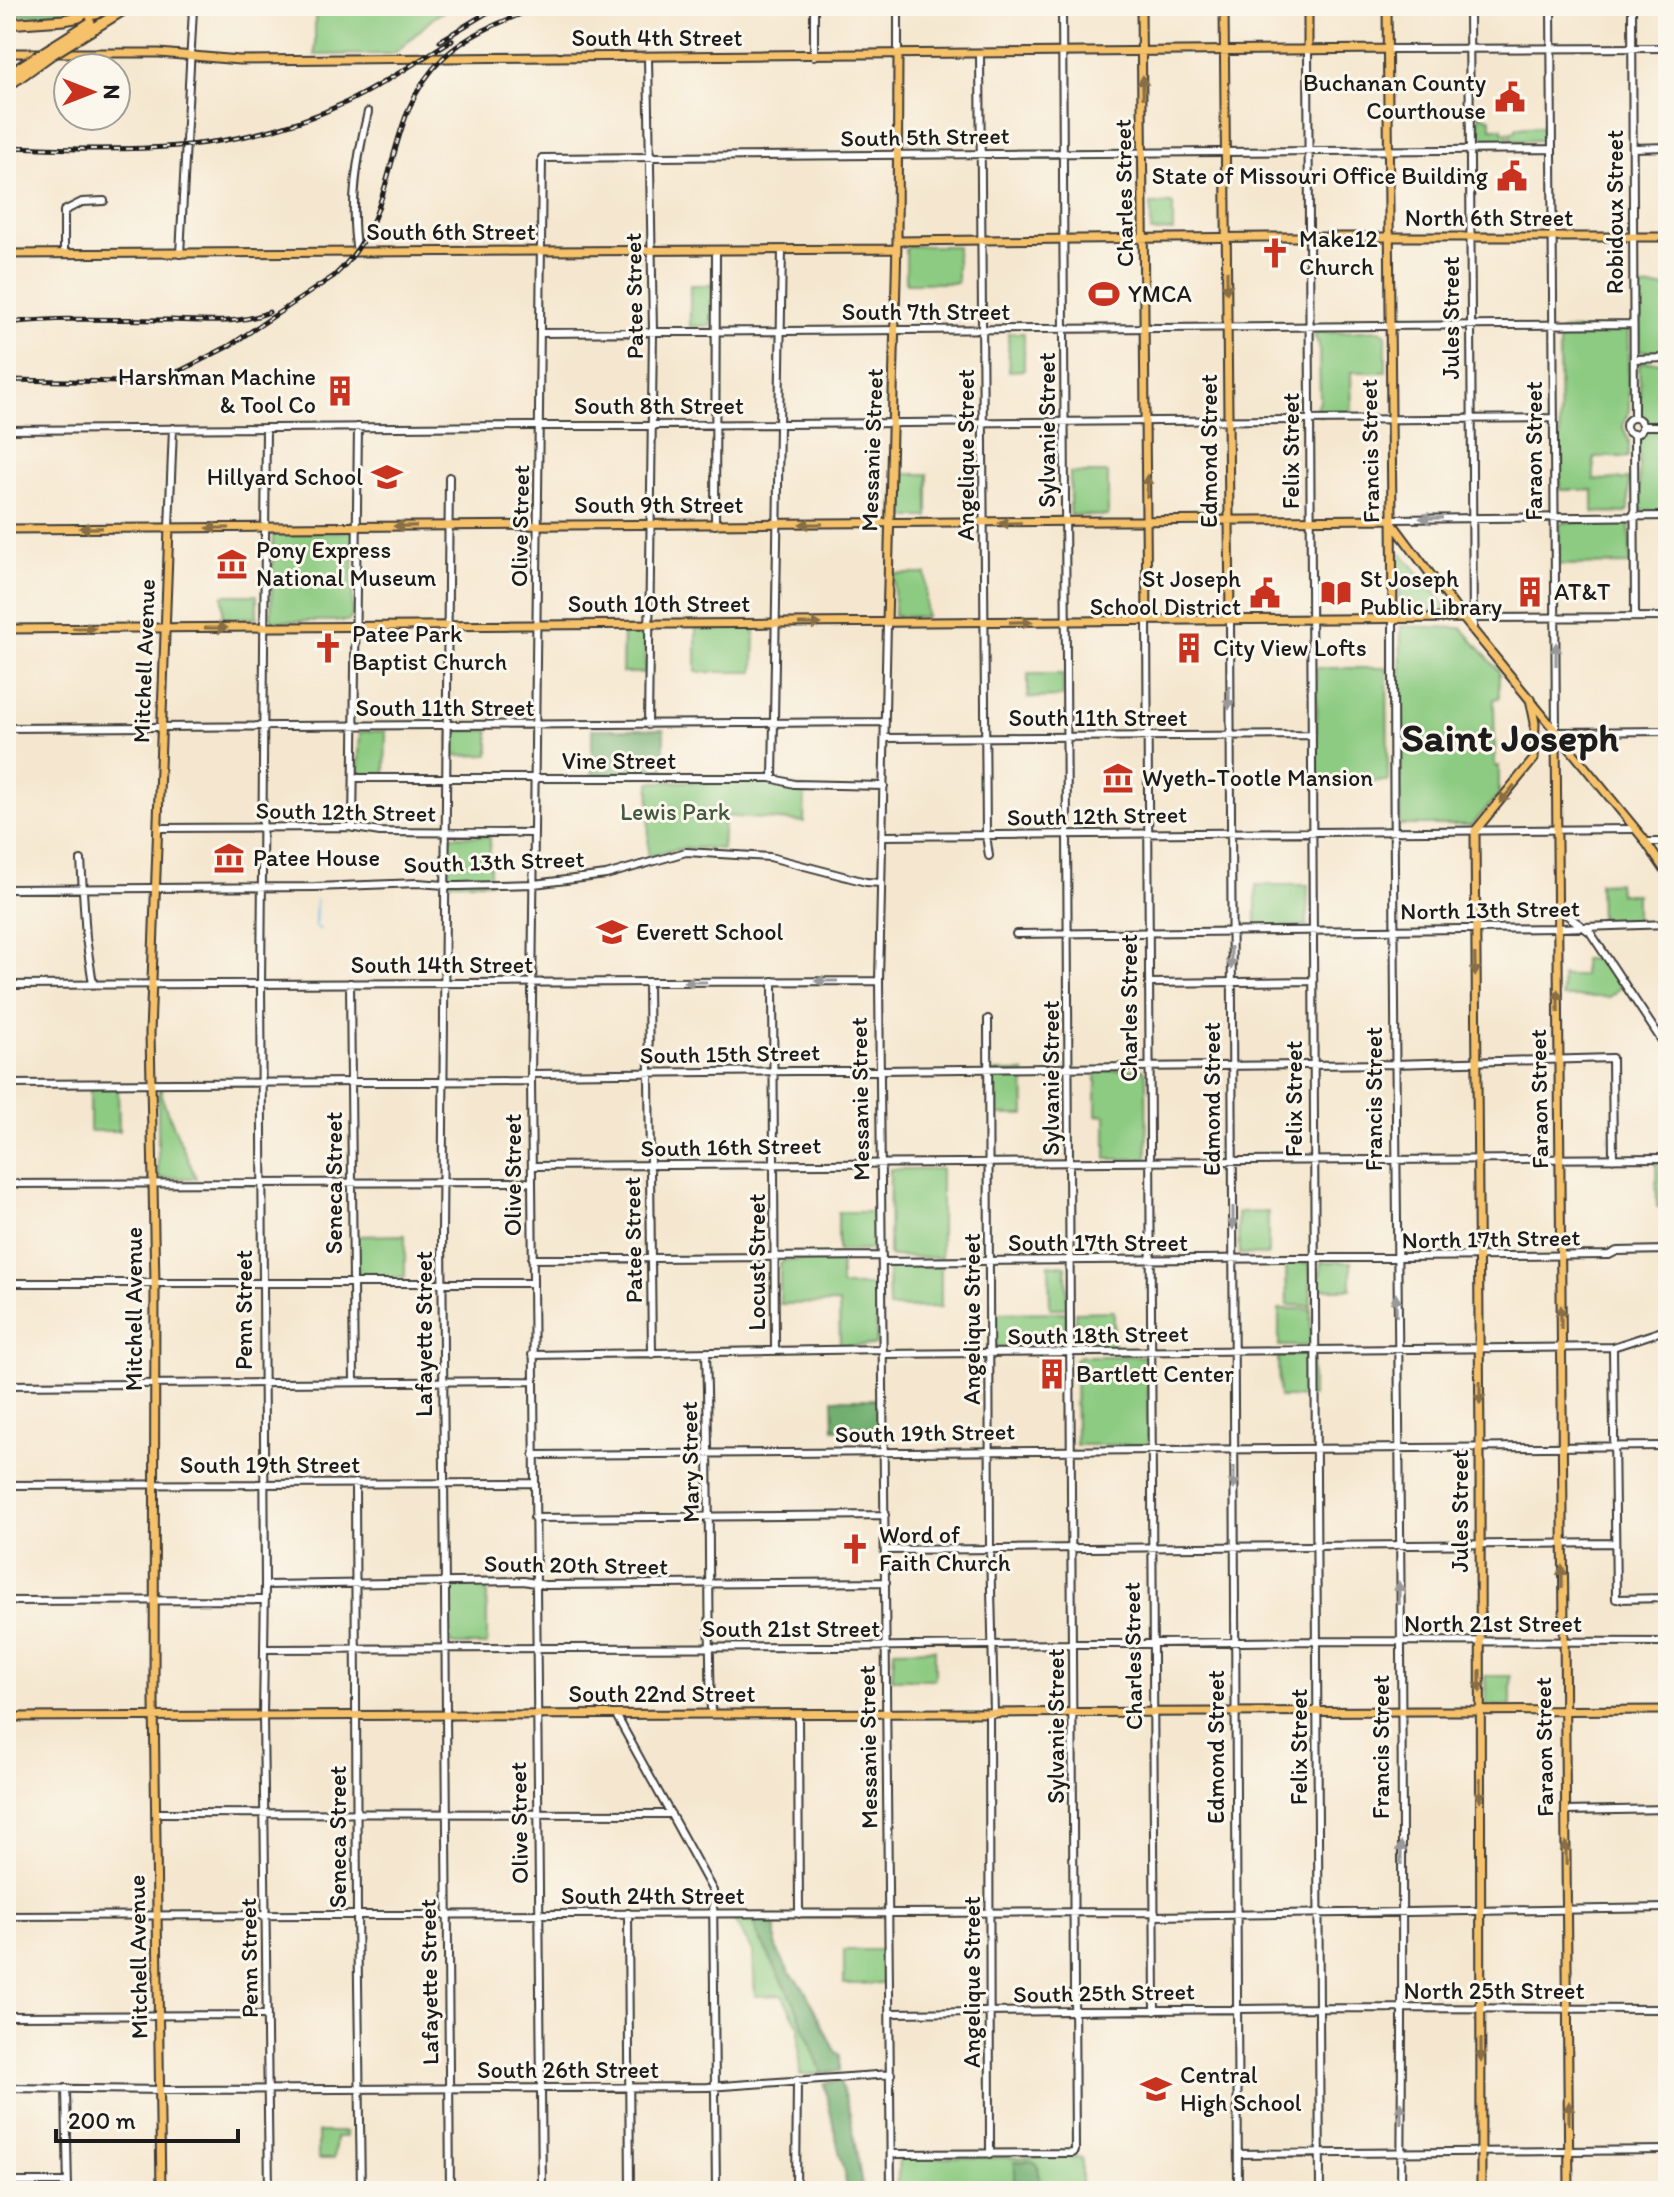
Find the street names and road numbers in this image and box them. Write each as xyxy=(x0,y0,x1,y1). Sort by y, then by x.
street label: South 4th Street xyxy=(571,23,743,52)
street label: Charles Street xyxy=(1108,119,1139,267)
street label: South 5th Street xyxy=(840,121,1010,152)
street label: Robidoux Street xyxy=(1600,130,1629,294)
street label: North 6th Street xyxy=(1405,203,1573,232)
street label: South 6th Street xyxy=(366,217,536,246)
street label: Patee Street xyxy=(618,232,649,360)
street label: Jules Street xyxy=(1436,256,1465,380)
street label: South 7th Street xyxy=(842,297,1010,326)
street label: Sylvanie Street xyxy=(1032,352,1061,508)
street label: Messanie Street xyxy=(854,368,889,532)
street label: Angelique Street xyxy=(951,369,980,541)
street label: Edmond Street xyxy=(1194,374,1223,528)
street label: Francis Street xyxy=(1354,379,1385,523)
street label: Faraon Street xyxy=(1519,381,1548,521)
street label: South 8th Street xyxy=(574,391,744,420)
street label: Felix Street xyxy=(1276,393,1305,509)
street label: Olive Street xyxy=(504,465,535,587)
street label: South 9th Street xyxy=(574,490,744,519)
street label: Mitchell Avenue xyxy=(126,578,161,744)
street label: South 10th Street xyxy=(568,589,750,618)
street label: South 11th Street xyxy=(355,693,535,722)
street label: South 11th Street xyxy=(1008,703,1188,732)
street label: Vine Street xyxy=(562,746,676,775)
street label: South 12th Street xyxy=(256,795,437,828)
street label: South 12th Street xyxy=(1006,799,1187,832)
street label: South 13th Street xyxy=(403,844,585,879)
street label: North 13th Street xyxy=(1400,893,1580,926)
street label: Charles Street xyxy=(1114,934,1143,1082)
street label: South 14th Street xyxy=(351,950,533,979)
street label: Sylvanie Street xyxy=(1036,1000,1065,1156)
street label: Messanie Street xyxy=(844,1017,875,1181)
street label: Edmond Street xyxy=(1197,1022,1226,1176)
street label: Francis Street xyxy=(1359,1027,1388,1171)
street label: Faraon Street xyxy=(1523,1029,1554,1169)
street label: South 15th Street xyxy=(639,1037,820,1070)
street label: Felix Street xyxy=(1279,1041,1308,1157)
street label: Seneca Street xyxy=(319,1112,348,1254)
street label: Olive Street xyxy=(498,1114,527,1236)
street label: South 16th Street xyxy=(640,1130,822,1163)
street label: Patee Street xyxy=(617,1176,648,1304)
street label: Locust Street xyxy=(742,1193,771,1331)
street label: North 17th Street xyxy=(1401,1222,1581,1255)
street label: Mitchell Avenue xyxy=(119,1227,148,1391)
street label: South 17th Street xyxy=(1008,1228,1188,1257)
street label: Angelique Street xyxy=(957,1233,986,1405)
street label: Penn Street xyxy=(229,1250,258,1370)
street label: Lafayette Street xyxy=(409,1251,438,1417)
street label: South 18th Street xyxy=(1007,1318,1189,1351)
street label: Mary Street xyxy=(674,1401,705,1523)
street label: South 19th Street xyxy=(835,1416,1015,1449)
street label: Jules Street xyxy=(1445,1449,1474,1573)
street label: South 19th Street xyxy=(180,1450,360,1479)
street label: South 20th Street xyxy=(484,1548,668,1581)
street label: Charles Street xyxy=(1117,1582,1148,1730)
street label: North 21st Street xyxy=(1404,1609,1582,1638)
street label: South 21st Street xyxy=(702,1614,880,1643)
street label: Sylvanie Street xyxy=(1041,1648,1070,1804)
street label: Messanie Street xyxy=(852,1665,883,1829)
street label: Edmond Street xyxy=(1201,1670,1230,1824)
street label: Francis Street xyxy=(1366,1675,1395,1819)
street label: Faraon Street xyxy=(1528,1677,1559,1817)
street label: South 22nd Street xyxy=(569,1679,755,1708)
street label: Felix Street xyxy=(1284,1689,1313,1805)
street label: Olive Street xyxy=(503,1762,534,1884)
street label: Seneca Street xyxy=(323,1766,352,1908)
street label: Mitchell Avenue xyxy=(122,1875,153,2039)
street label: South 24th Street xyxy=(561,1881,745,1910)
street label: Angelique Street xyxy=(957,1896,986,2068)
street label: Penn Street xyxy=(233,1898,264,2018)
street label: Lafayette Street xyxy=(413,1899,444,2065)
street label: South 25th Street xyxy=(1013,1976,1195,2009)
street label: North 25th Street xyxy=(1404,1976,1584,2005)
street label: South 26th Street xyxy=(477,2055,659,2084)

